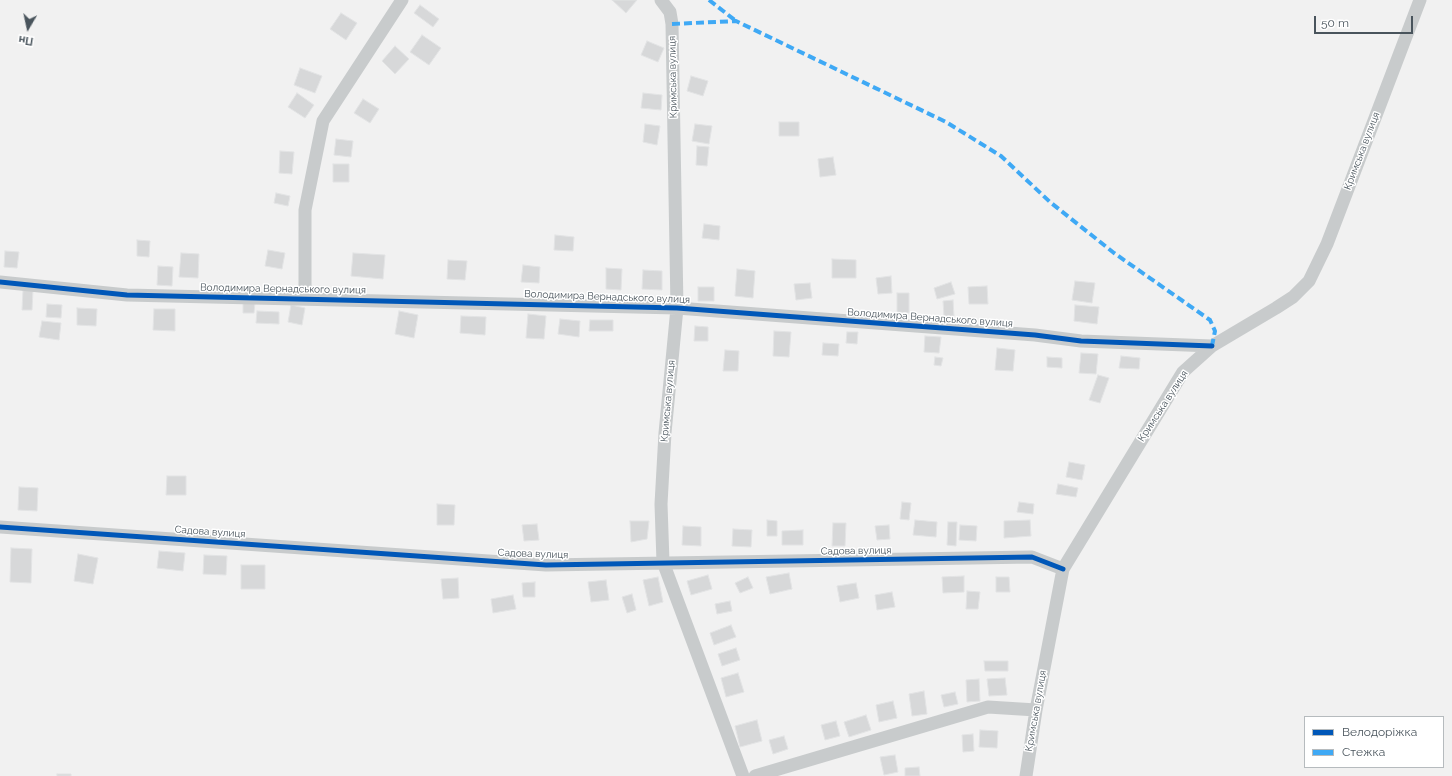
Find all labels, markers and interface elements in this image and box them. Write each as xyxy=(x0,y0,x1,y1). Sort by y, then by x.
north arrow xyxy=(8,8,48,48)
scale bar xyxy=(1316,8,1415,34)
text: 50 m xyxy=(1321,16,1349,30)
text: Пн xyxy=(18,33,34,48)
street label: Кримська вулиця xyxy=(666,36,680,118)
street label: Кримська вулиця xyxy=(1342,110,1382,192)
street label: Володимира Вернадського вулиця xyxy=(200,282,366,296)
street label: Володимира Вернадського вулиця xyxy=(524,288,690,306)
street label: Володимира Вернадського вулиця xyxy=(847,306,1013,330)
street label: Кримська вулиця xyxy=(658,359,678,443)
street label: Кримська вулиця xyxy=(1136,368,1190,444)
street label: Садова вулиця xyxy=(174,524,246,540)
street label: Садова вулиця xyxy=(821,544,891,558)
street label: Садова вулиця xyxy=(497,547,569,561)
street label: Кримська вулиця xyxy=(1023,669,1049,753)
legend xyxy=(1304,716,1444,768)
text: Велодоріжка xyxy=(1342,725,1417,739)
text: Стежка xyxy=(1342,745,1385,759)

